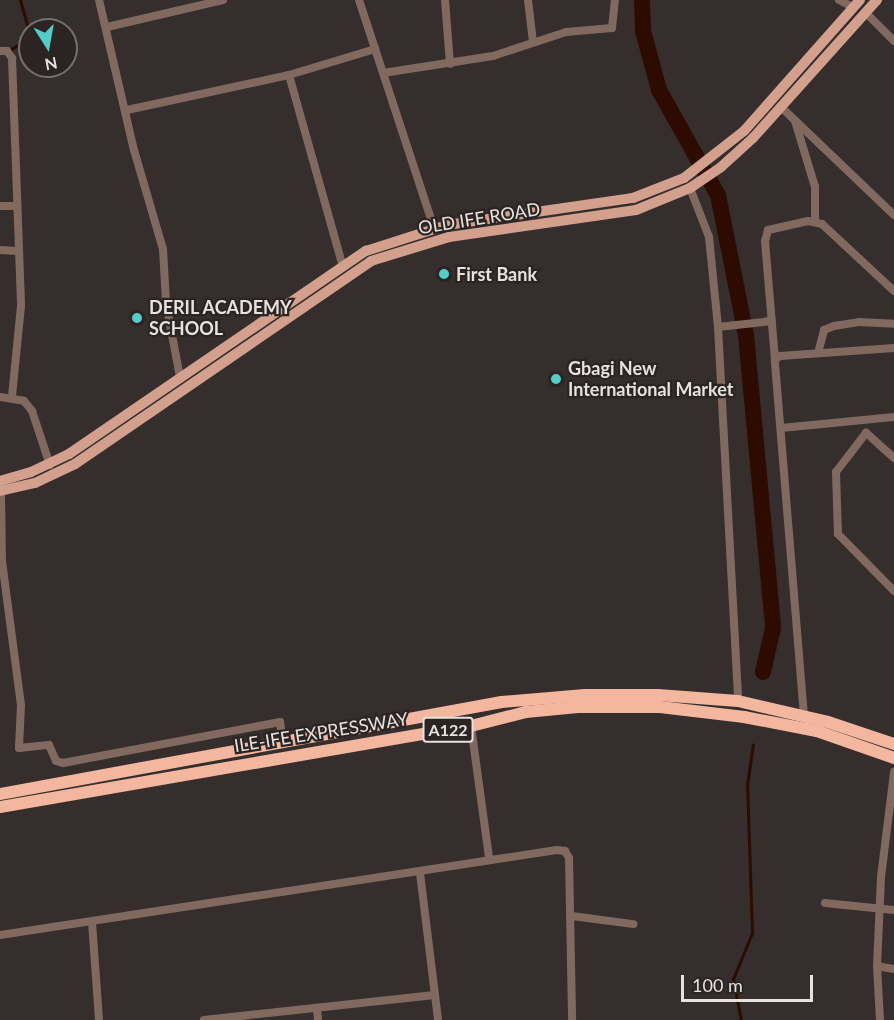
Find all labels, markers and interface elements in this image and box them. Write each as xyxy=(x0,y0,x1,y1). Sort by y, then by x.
north arrow xyxy=(18,18,78,78)
text: N xyxy=(43,54,59,75)
street label: OLD IFE ROAD xyxy=(416,198,542,238)
place label: First Bank xyxy=(456,263,537,285)
marker: First Bank xyxy=(437,267,451,281)
place label: DERIL ACADEMY SCHOOL xyxy=(149,297,293,340)
marker: DERIL ACADEMY SCHOOL xyxy=(130,311,144,325)
place label: Gbagi New International Market xyxy=(568,358,733,400)
marker: Gbagi New International Market xyxy=(549,372,563,386)
street label: ILE-IFE EXPRESSWAY xyxy=(233,708,409,756)
road number: A122 xyxy=(422,717,474,743)
scale bar xyxy=(684,963,816,1001)
text: 100 m xyxy=(692,974,743,996)

